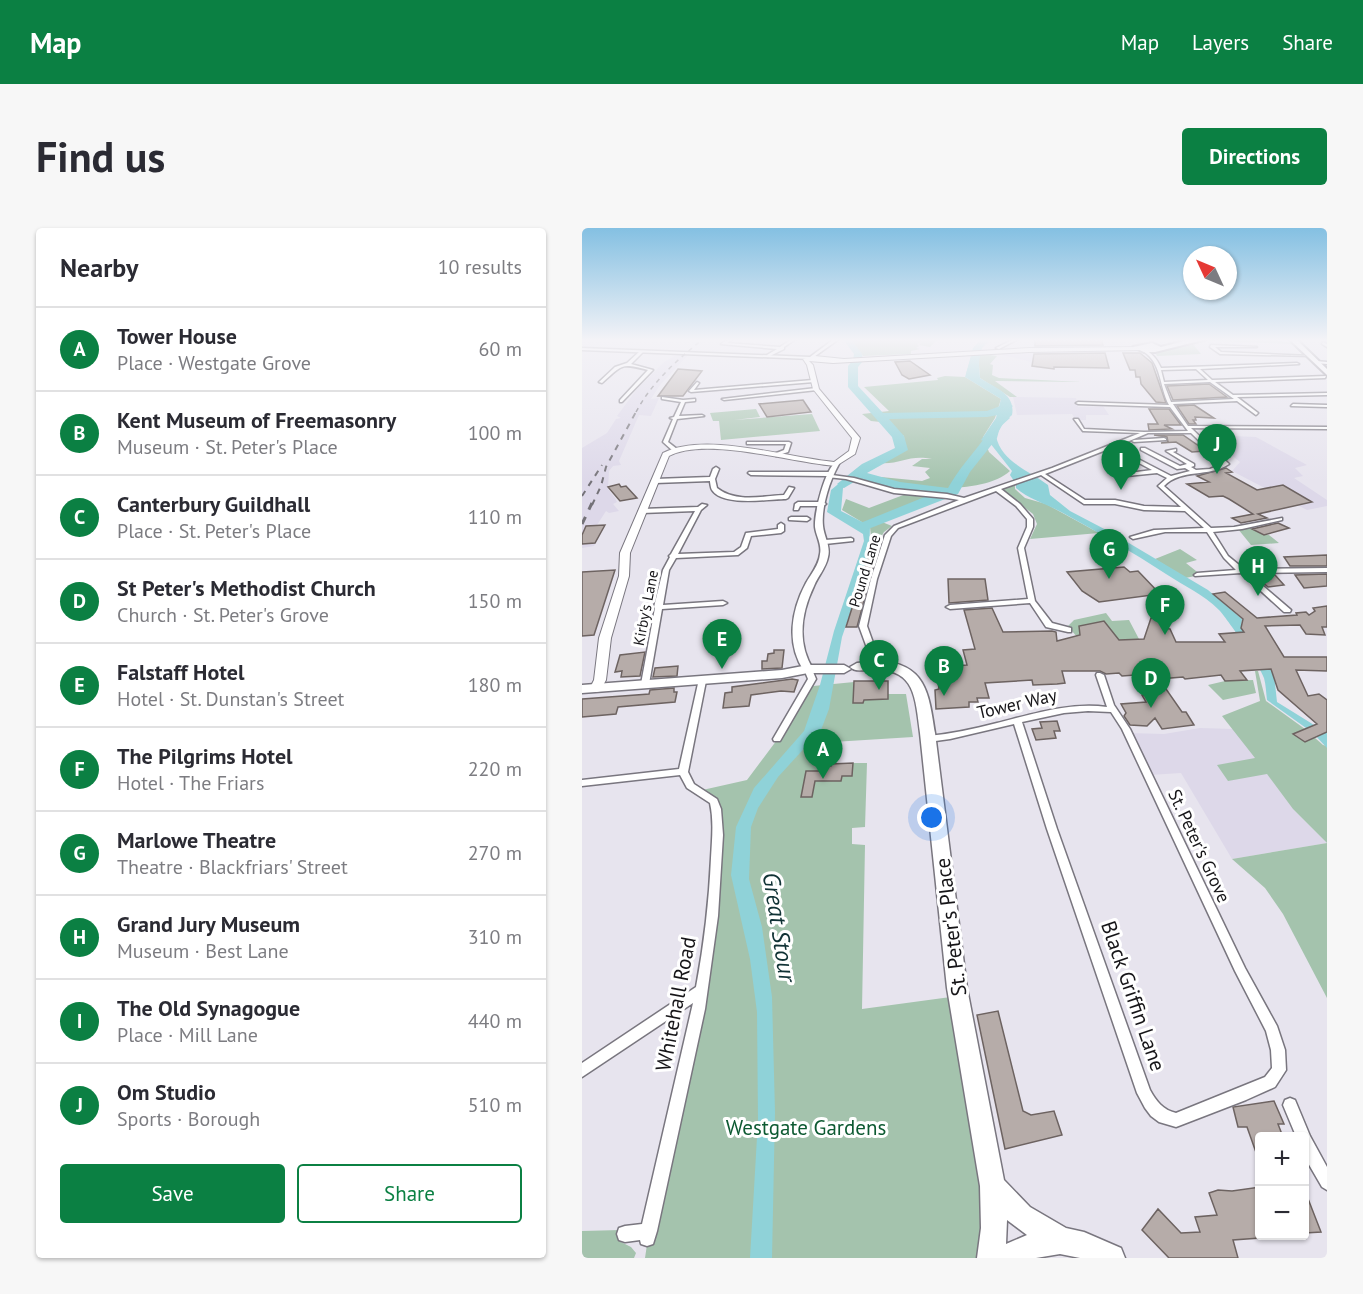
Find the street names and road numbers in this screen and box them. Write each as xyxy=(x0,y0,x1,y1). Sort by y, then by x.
street label: Pound Lane xyxy=(844,532,885,609)
street label: Kirby's Lane xyxy=(629,569,662,647)
street label: Tower Way xyxy=(975,683,1060,724)
street label: St. Peter's Grove xyxy=(1163,786,1236,906)
street label: St. Peter's Place xyxy=(929,856,972,998)
street label: Black Griffin Lane xyxy=(1095,917,1172,1074)
street label: Whitehall Road xyxy=(649,934,702,1073)

